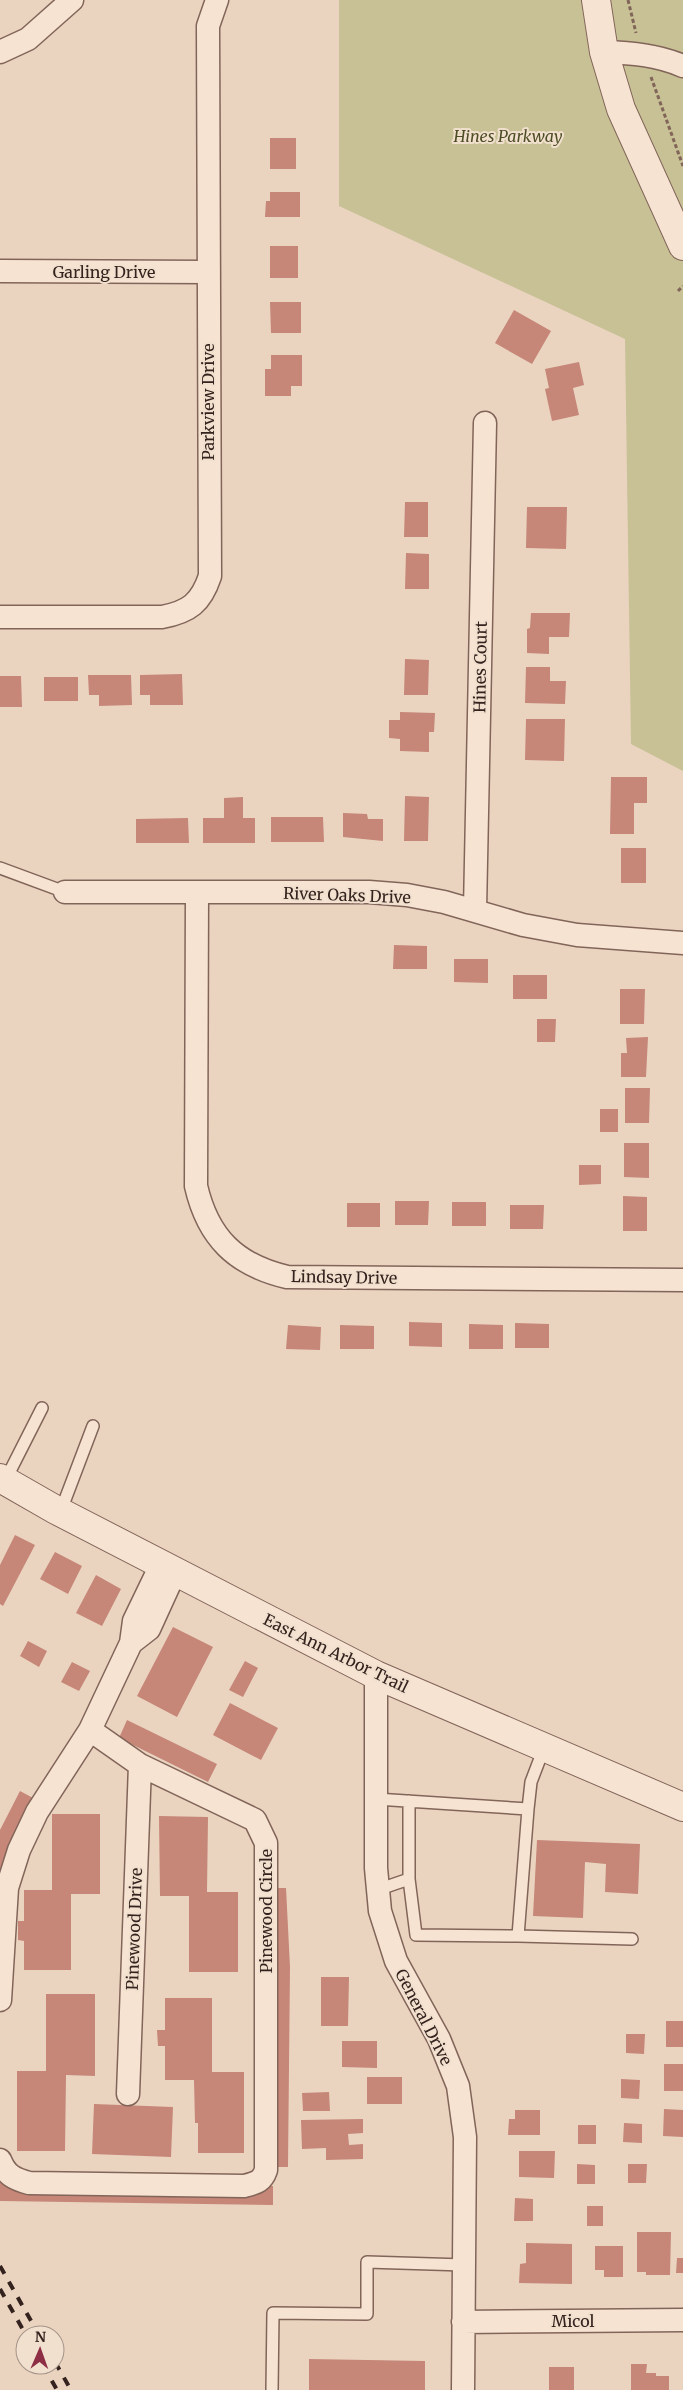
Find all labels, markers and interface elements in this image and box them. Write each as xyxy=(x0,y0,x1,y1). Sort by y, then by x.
park label: Hines Parkway xyxy=(452,126,563,146)
street label: Garling Drive xyxy=(53,262,155,282)
street label: Parkview Drive xyxy=(198,343,218,461)
street label: Hines Court xyxy=(469,620,491,713)
street label: River Oaks Drive xyxy=(283,883,411,907)
street label: Lindsay Drive xyxy=(291,1266,397,1288)
street label: East Ann Arbor Trail xyxy=(260,1609,412,1697)
street label: Pinewood Circle xyxy=(256,1849,276,1973)
street label: Pinewood Drive xyxy=(122,1867,146,1991)
street label: General Drive xyxy=(391,1966,457,2068)
street label: Micol xyxy=(551,2311,595,2331)
north arrow xyxy=(15,2325,65,2375)
text: N xyxy=(35,2328,46,2346)

